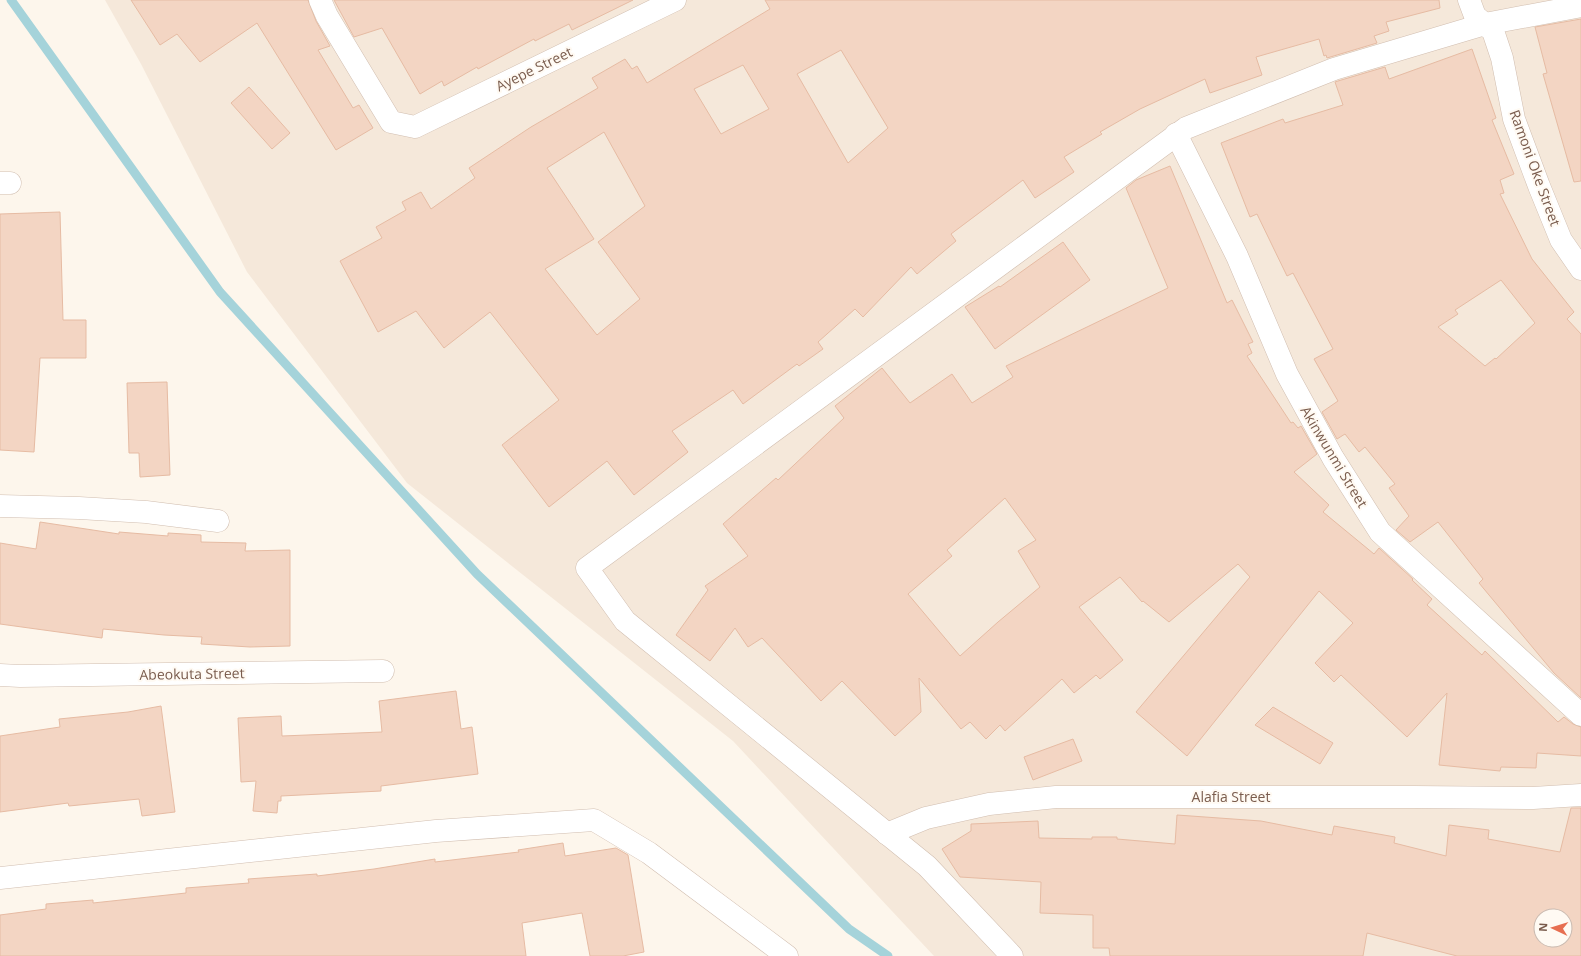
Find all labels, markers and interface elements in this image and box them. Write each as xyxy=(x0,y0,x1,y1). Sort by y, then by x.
street label: Ayepe Street xyxy=(492,42,575,95)
street label: Ramoni Oke Street xyxy=(1506,107,1565,229)
street label: Akinwunmi Street xyxy=(1297,402,1372,511)
street label: Abeokuta Street xyxy=(139,663,245,684)
street label: Alafia Street xyxy=(1192,787,1270,806)
north arrow xyxy=(1533,908,1573,948)
text: N xyxy=(1535,922,1550,932)

